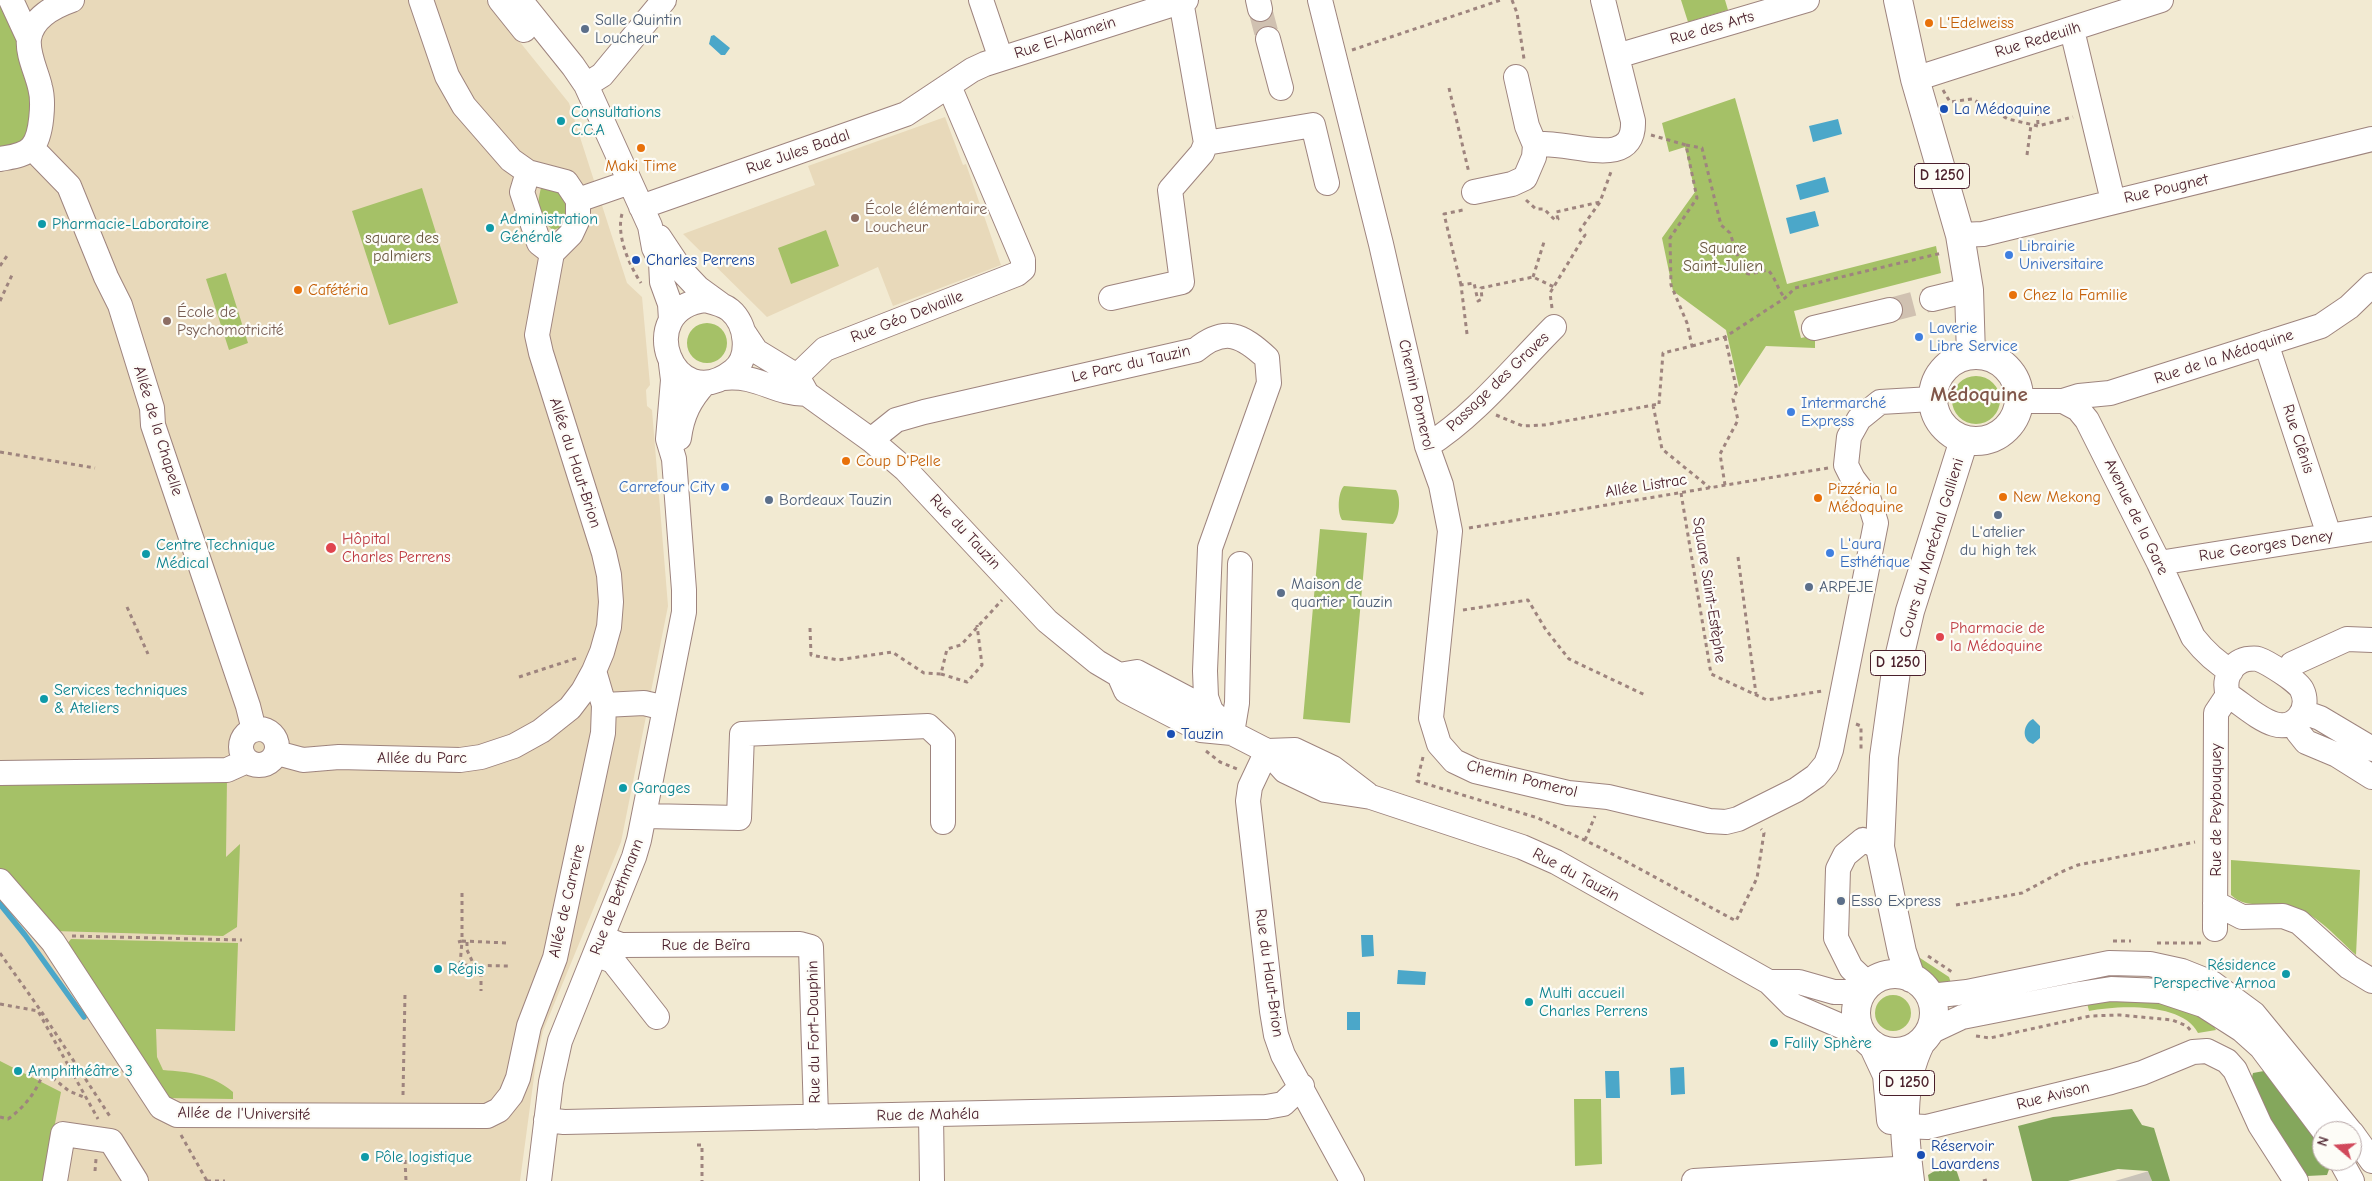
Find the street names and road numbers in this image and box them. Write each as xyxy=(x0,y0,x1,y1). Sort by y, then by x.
street label: Rue des Arts xyxy=(1668,7,1756,49)
street label: Rue El-Alamein xyxy=(1012,13,1118,63)
street label: Rue Redeuilh xyxy=(1993,18,2083,62)
street label: Rue Jules Badal xyxy=(744,125,852,179)
road number: D 1250 xyxy=(1914,164,1970,188)
street label: Rue Pougnet xyxy=(2122,170,2210,208)
street label: Rue Géo Delvaille xyxy=(848,287,966,347)
street label: Rue de la Médoquine xyxy=(2152,325,2296,389)
street label: Passage des Graves xyxy=(1443,328,1553,436)
street label: Chemin Pomerol xyxy=(1394,338,1438,452)
street label: Le Parc du Tauzin xyxy=(1070,341,1192,387)
street label: Allée de la Chapelle xyxy=(129,364,187,498)
street label: Allée du Haut-Brion xyxy=(545,395,605,531)
street label: Rue Clênis xyxy=(2278,402,2318,476)
street label: Cours du Maréchal Gallieni xyxy=(1896,456,1968,640)
street label: Avenue de la Gare xyxy=(2100,456,2172,578)
street label: Allée Listrac xyxy=(1604,470,1688,502)
street label: Rue du Tauzin xyxy=(925,490,1005,574)
street label: Square Saint-Estèphe xyxy=(1688,516,1730,664)
street label: Rue Georges Deney xyxy=(2198,526,2334,566)
road number: D 1250 xyxy=(1870,650,1926,676)
street label: Rue de Peybouquey xyxy=(2206,743,2226,877)
street label: Allée du Parc xyxy=(377,748,467,768)
street label: Chemin Pomerol xyxy=(1465,756,1579,802)
street label: Rue de Bethmann xyxy=(586,836,648,958)
street label: Allée de Carreire xyxy=(545,842,589,960)
street label: Rue du Tauzin xyxy=(1529,844,1623,906)
street label: Rue du Haut-Brion xyxy=(1250,908,1288,1038)
street label: Rue de Beïra xyxy=(662,935,750,955)
street label: Rue du Fort-Dauphin xyxy=(803,960,825,1104)
road number: D 1250 xyxy=(1880,1070,1934,1096)
street label: Rue Avison xyxy=(2014,1078,2092,1114)
street label: Allée de l'Université xyxy=(177,1103,311,1125)
street label: Rue de Mahéla xyxy=(876,1105,980,1125)

